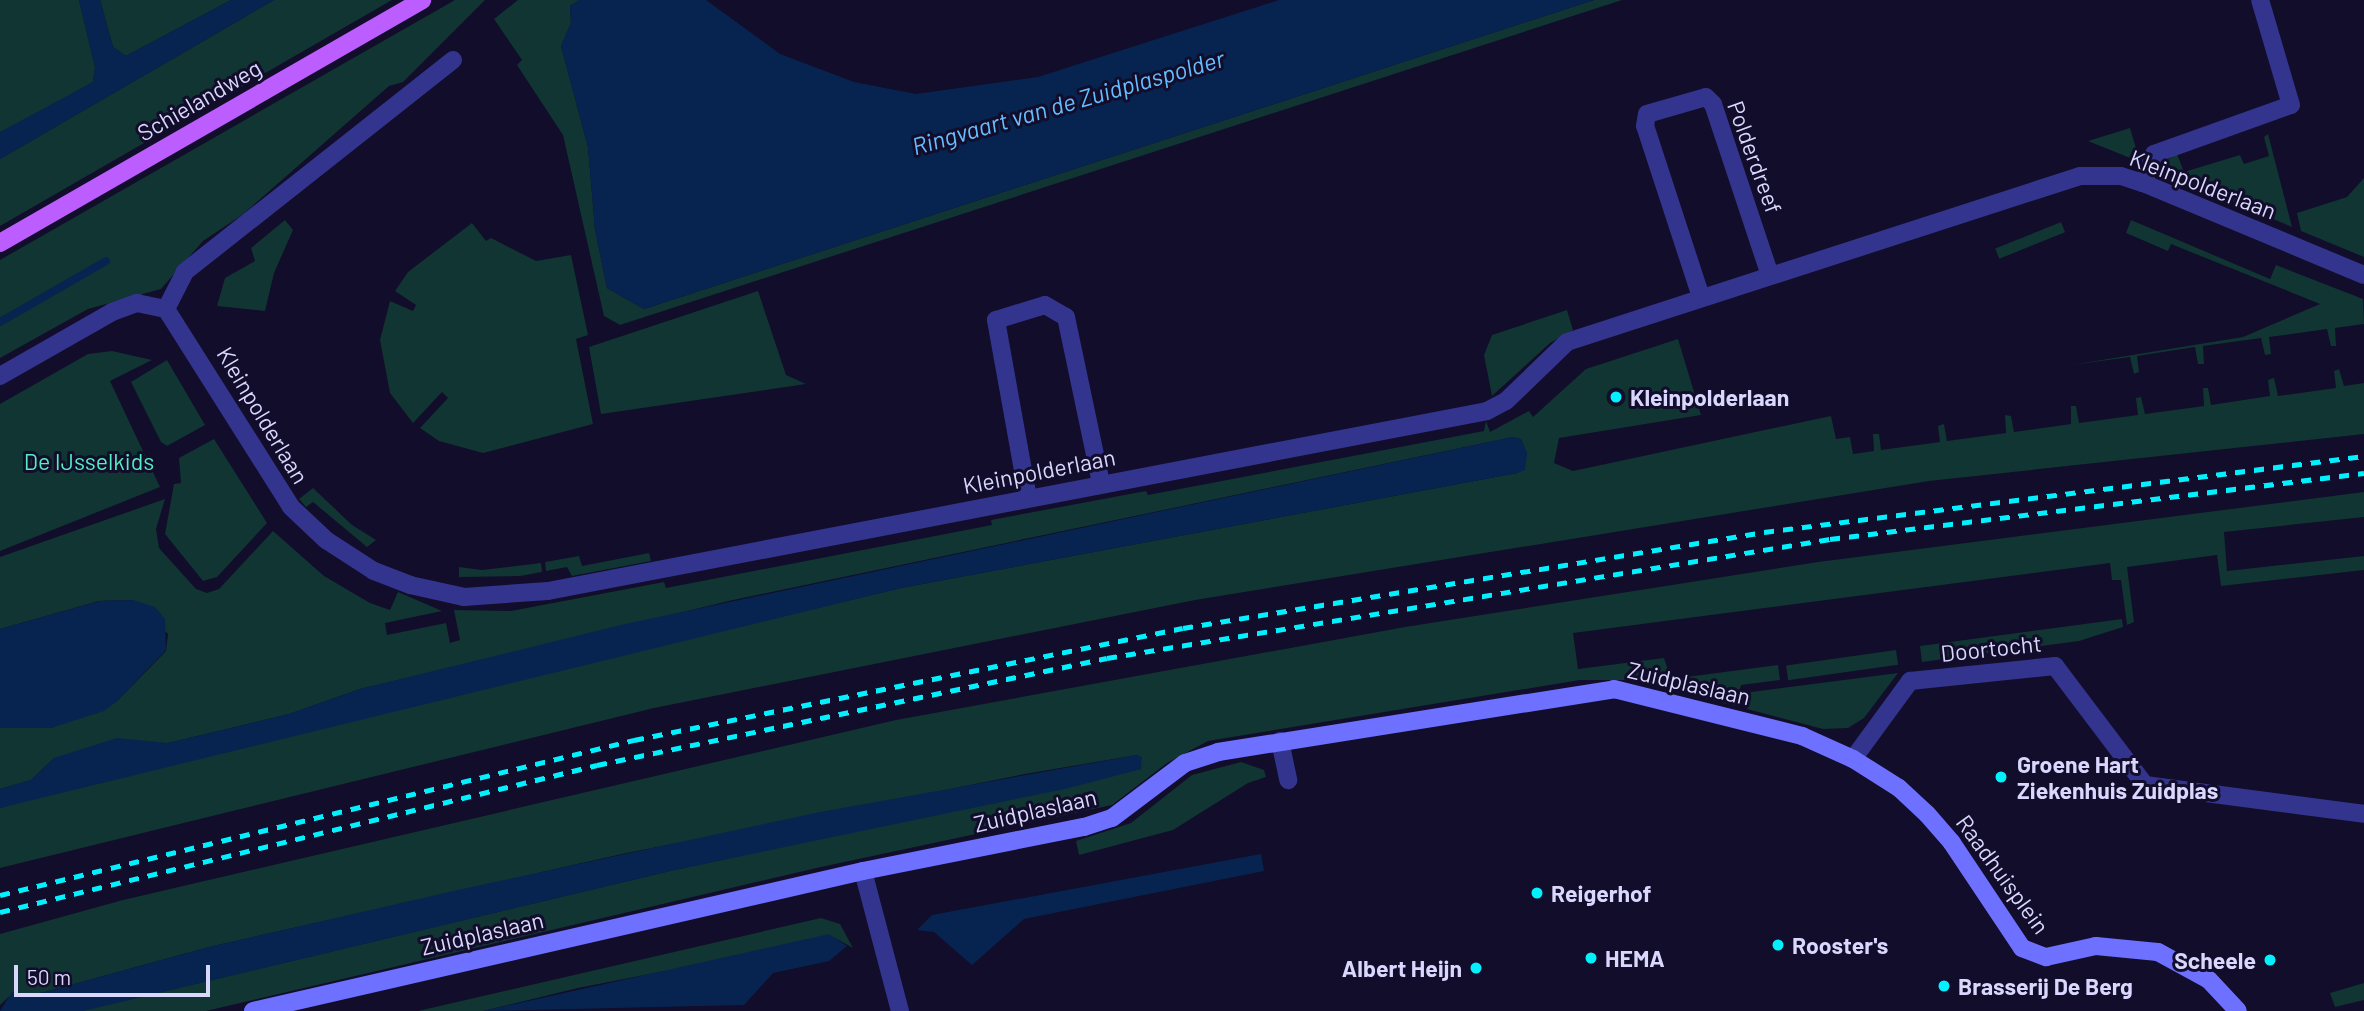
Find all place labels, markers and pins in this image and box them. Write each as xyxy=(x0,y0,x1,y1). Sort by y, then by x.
place label: Kleinpolderlaan xyxy=(1630,383,1789,411)
marker: Kleinpolderlaan xyxy=(1608,389,1624,405)
place label: Groene Hart Ziekenhuis Zuidplas xyxy=(2017,750,2218,804)
marker: Groene Hart Ziekenhuis Zuidplas xyxy=(1991,767,2011,787)
place label: Reigerhof xyxy=(1551,879,1651,907)
marker: Reigerhof xyxy=(1529,885,1545,901)
place label: Rooster's xyxy=(1792,931,1888,959)
marker: Rooster's xyxy=(1770,937,1786,953)
place label: HEMA xyxy=(1605,944,1665,972)
place label: Scheele xyxy=(2174,946,2256,974)
marker: HEMA xyxy=(1583,950,1599,966)
marker: Scheele xyxy=(2262,952,2278,968)
place label: Albert Heijn xyxy=(1342,954,1462,982)
marker: Albert Heijn xyxy=(1468,960,1484,976)
place label: Brasserij De Berg xyxy=(1958,972,2133,1000)
marker: Brasserij De Berg xyxy=(1936,978,1952,994)

